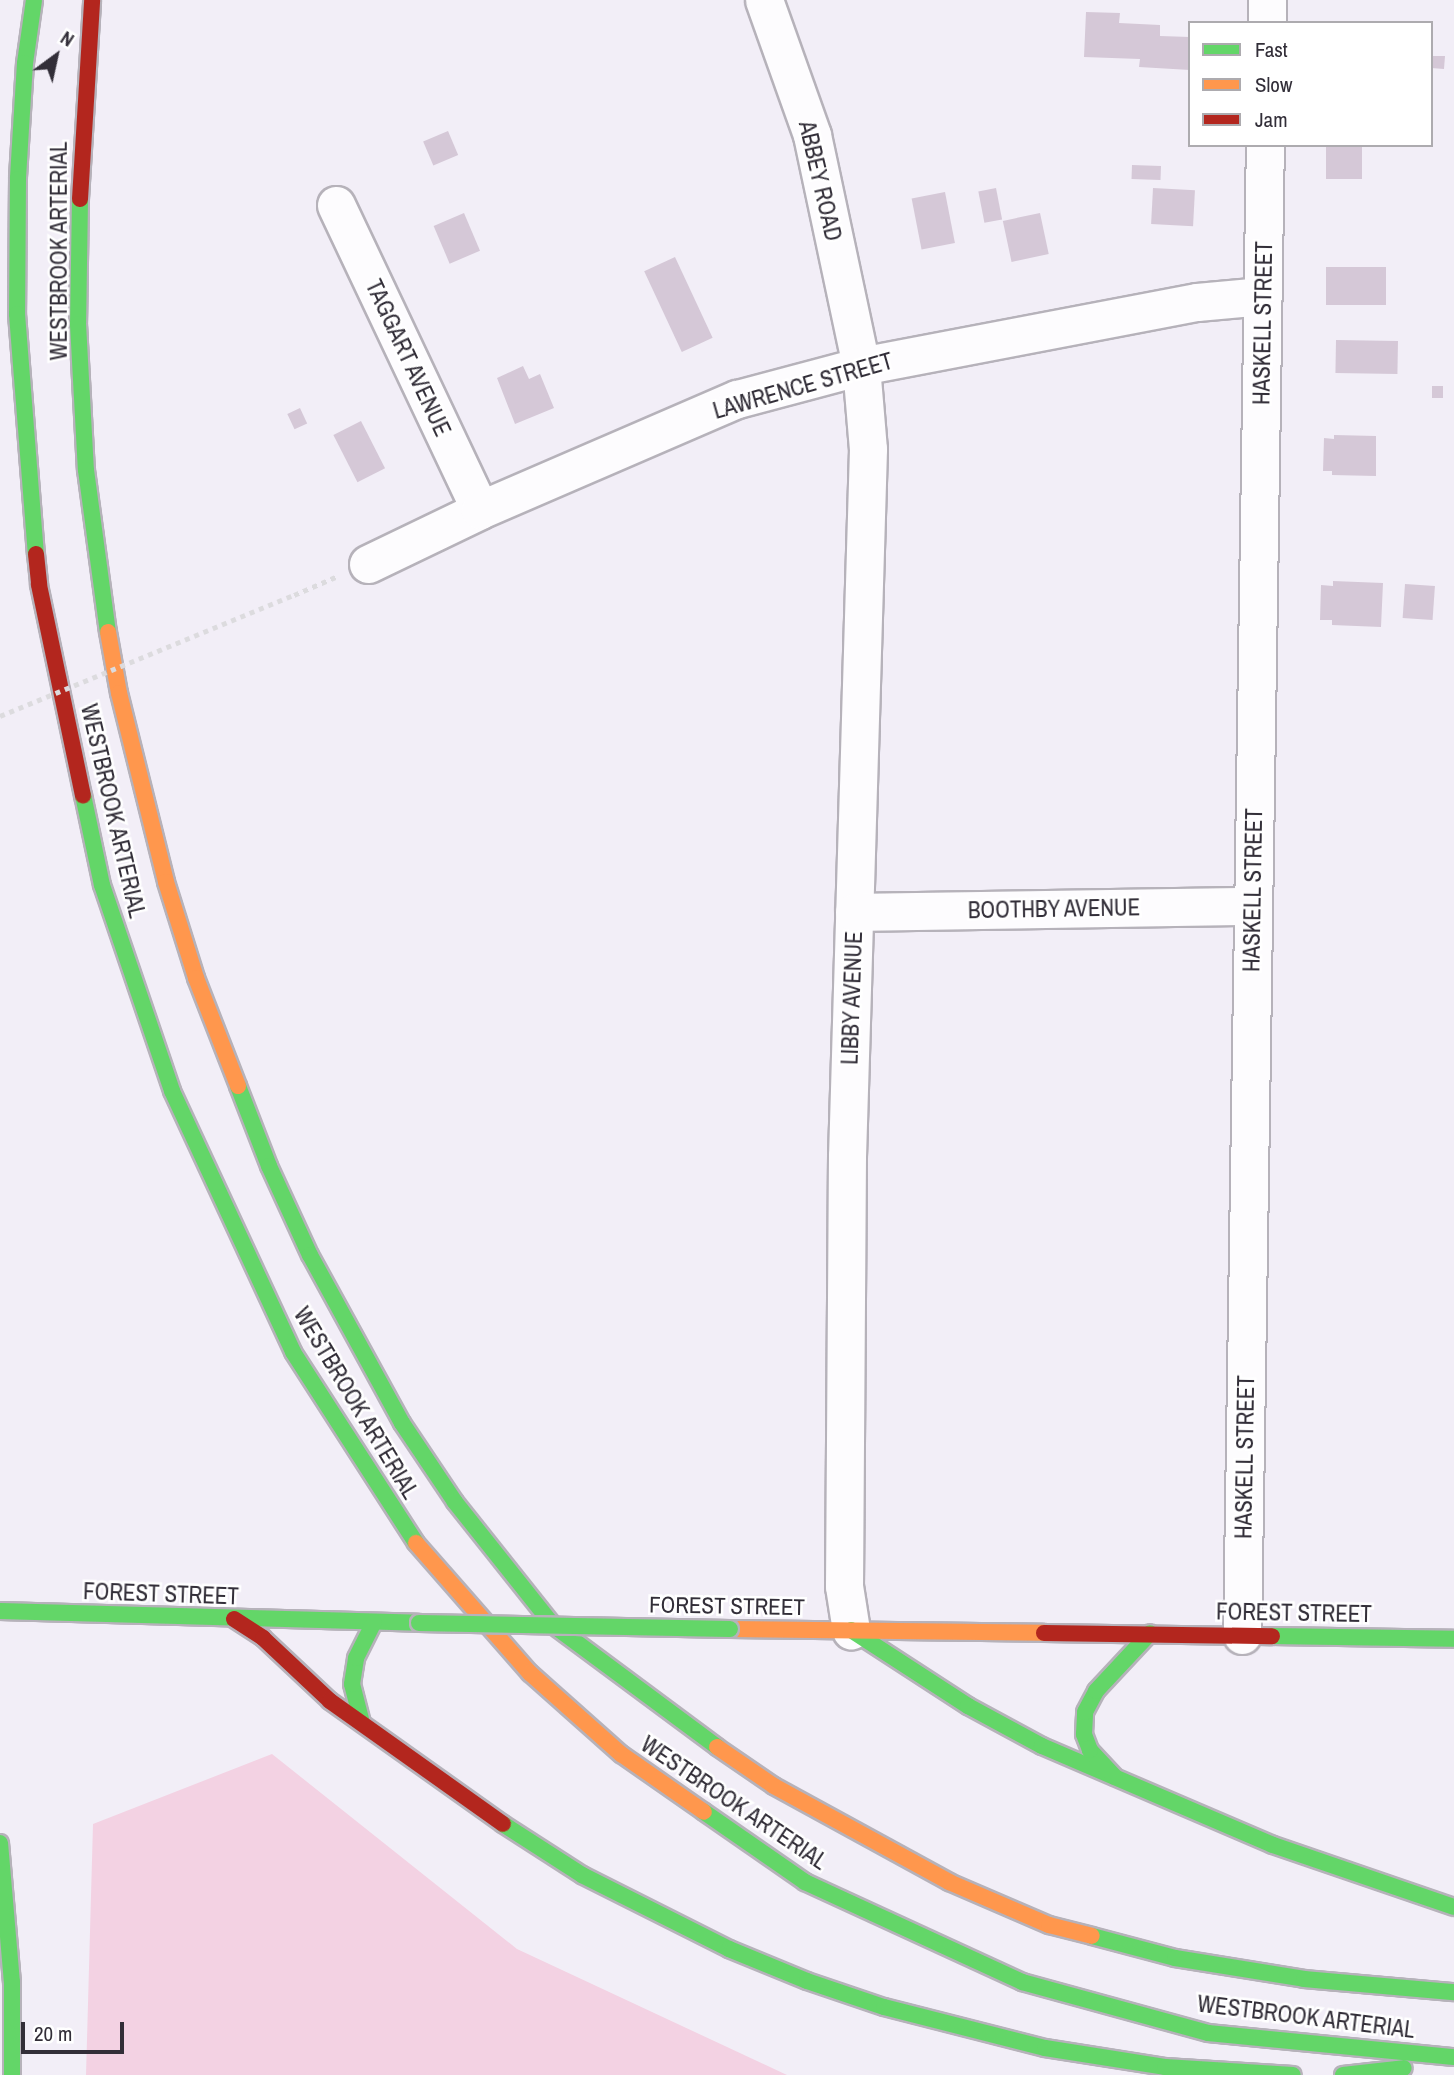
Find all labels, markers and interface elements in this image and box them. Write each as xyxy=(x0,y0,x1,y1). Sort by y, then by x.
north arrow xyxy=(21,21,91,91)
legend xyxy=(1188,21,1433,147)
text: N xyxy=(56,24,79,52)
text: Fast xyxy=(1255,35,1288,64)
text: Slow xyxy=(1255,70,1292,99)
text: Jam xyxy=(1255,105,1288,134)
street label: ABBEY ROAD xyxy=(793,118,847,244)
street label: WESTBROOK ARTERIAL xyxy=(45,141,73,361)
street label: HASKELL STREET xyxy=(1248,240,1278,406)
street label: TAGGART AVENUE xyxy=(359,275,457,441)
street label: LAWRENCE STREET xyxy=(710,347,896,425)
street label: WESTBROOK ARTERIAL xyxy=(75,701,151,921)
street label: HASKELL STREET xyxy=(1238,807,1268,973)
street label: BOOTHBY AVENUE xyxy=(967,894,1141,924)
street label: LIBBY AVENUE xyxy=(836,930,868,1066)
street label: WESTBROOK ARTERIAL xyxy=(288,1302,424,1504)
street label: HASKELL STREET xyxy=(1230,1374,1260,1540)
street label: FOREST STREET xyxy=(82,1577,240,1611)
street label: FOREST STREET xyxy=(649,1591,805,1621)
street label: FOREST STREET xyxy=(1216,1598,1372,1628)
street label: WESTBROOK ARTERIAL xyxy=(635,1730,833,1876)
street label: WESTBROOK ARTERIAL xyxy=(1195,1990,1417,2044)
scale bar xyxy=(24,2008,128,2052)
text: 20 m xyxy=(34,2019,72,2048)

